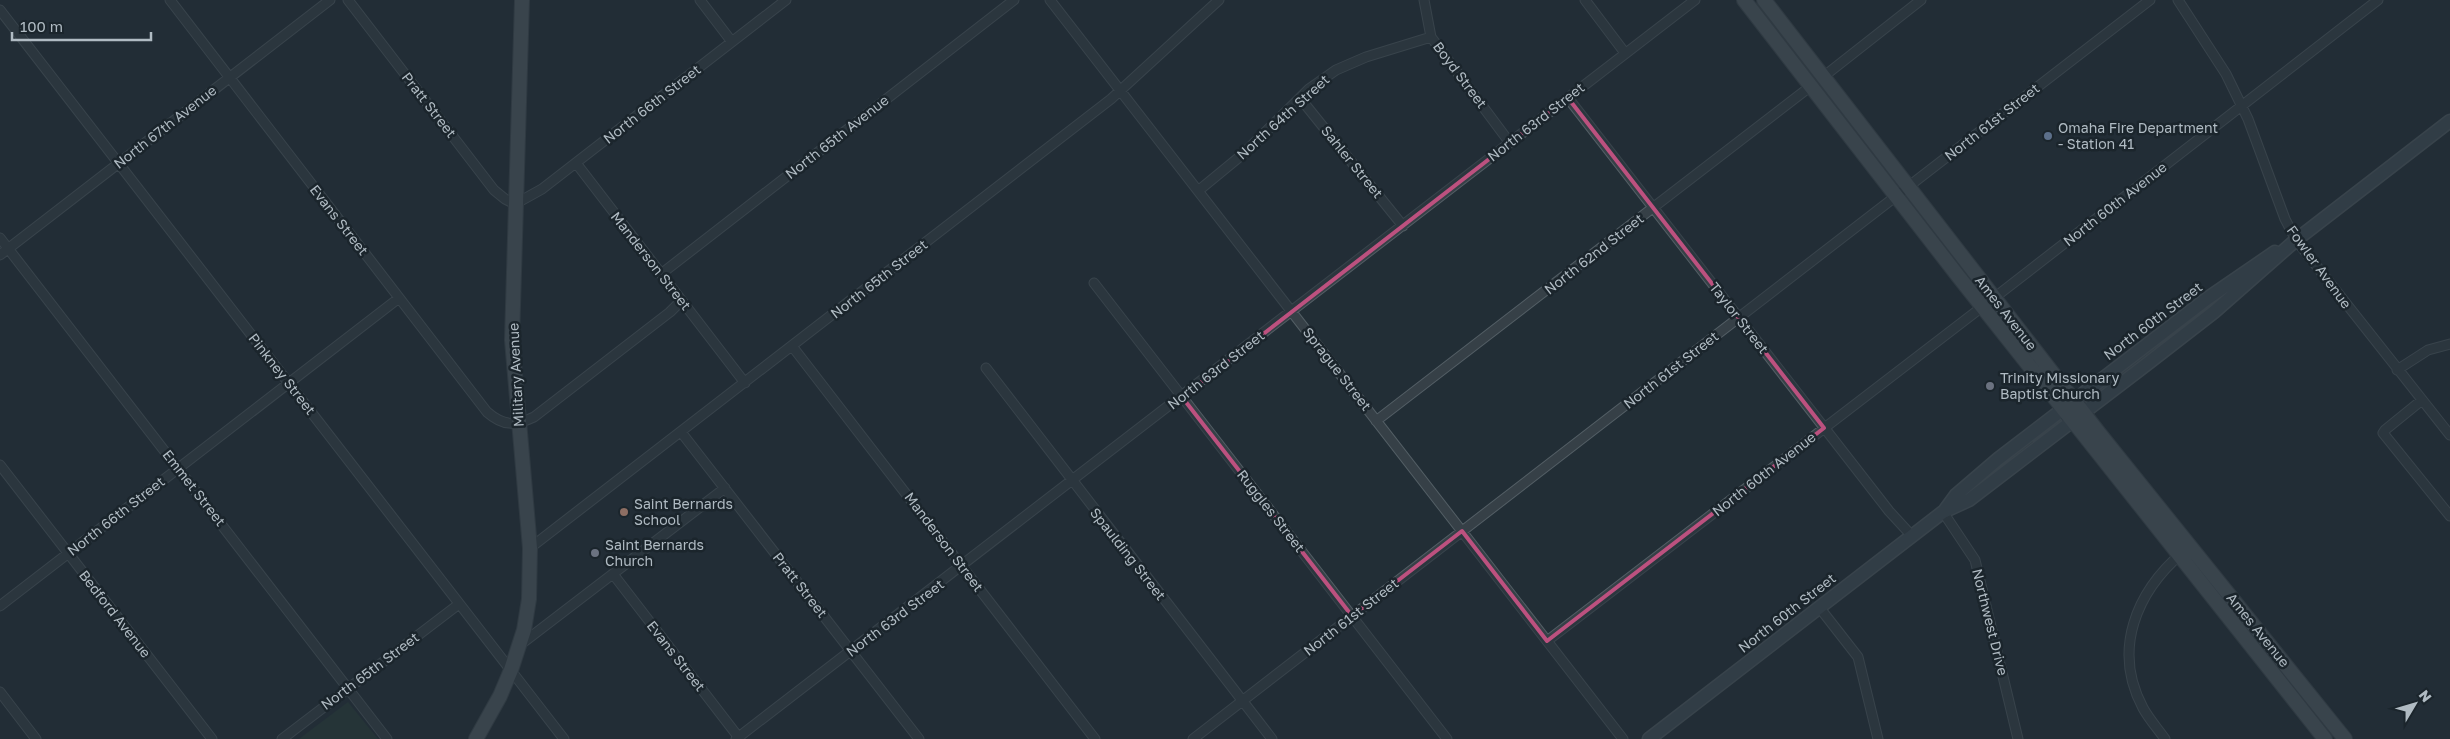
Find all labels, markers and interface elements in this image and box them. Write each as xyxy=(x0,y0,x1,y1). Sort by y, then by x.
scale bar xyxy=(12,10,151,42)
text: 100 m xyxy=(20,17,63,35)
street label: Boyd Street xyxy=(1430,38,1491,111)
street label: North 66th Street xyxy=(600,60,704,147)
street label: Pratt Street xyxy=(399,69,460,141)
street label: North 64th Street xyxy=(1233,71,1332,163)
street label: North 63rd Street xyxy=(1484,79,1587,165)
street label: North 61st Street xyxy=(1941,79,2043,164)
street label: North 67th Avenue xyxy=(110,81,219,172)
street label: North 65th Avenue xyxy=(782,91,892,182)
place label: Omaha Fire Department - Station 41 xyxy=(2058,119,2218,152)
street label: Sahler Street xyxy=(1318,122,1387,201)
marker: Omaha Fire Department - Station 41 xyxy=(2042,130,2054,142)
street label: North 60th Avenue xyxy=(2060,158,2170,249)
street label: Evans Street xyxy=(307,181,372,258)
street label: Manderson Street xyxy=(608,208,695,313)
street label: North 62nd Street xyxy=(1541,210,1647,298)
street label: Fowler Avenue xyxy=(2284,222,2355,312)
street label: North 65th Street xyxy=(827,236,931,322)
street label: Ames Avenue xyxy=(1972,272,2041,353)
street label: North 60th Street xyxy=(2100,278,2205,363)
street label: Taylor Street xyxy=(1706,279,1773,357)
street label: Military Avenue xyxy=(504,323,527,427)
street label: Sprague Street xyxy=(1300,324,1375,414)
street label: North 63rd Street xyxy=(1164,327,1267,413)
street label: North 61st Street xyxy=(1620,327,1722,412)
street label: Pinkney Street xyxy=(245,330,319,418)
place label: Trinity Missionary Baptist Church xyxy=(2000,369,2119,402)
marker: Trinity Missionary Baptist Church xyxy=(1984,380,1996,392)
street label: North 60th Avenue xyxy=(1709,428,1819,519)
street label: Emmet Street xyxy=(159,446,229,529)
street label: Ruggles Street xyxy=(1234,466,1309,555)
street label: North 66th Street xyxy=(64,472,168,559)
street label: Manderson Street xyxy=(901,489,987,595)
place label: Saint Bernards School xyxy=(634,495,733,528)
street label: Spaulding Street xyxy=(1087,504,1170,603)
marker: Saint Bernards School xyxy=(618,506,630,518)
place label: Saint Bernards Church xyxy=(605,536,704,569)
marker: Saint Bernards Church xyxy=(589,547,601,559)
street label: Pratt Street xyxy=(770,549,831,621)
street label: Bedford Avenue xyxy=(76,567,155,661)
street label: Northwest Drive xyxy=(1969,567,2012,677)
street label: North 60th Street xyxy=(1735,569,1839,656)
street label: North 61st Street xyxy=(1300,574,1402,659)
street label: North 63rd Street xyxy=(842,575,947,660)
street label: Ames Avenue xyxy=(2223,589,2293,670)
street label: Evans Street xyxy=(644,617,709,694)
street label: North 65th Street xyxy=(317,628,422,713)
north arrow xyxy=(2390,679,2440,729)
text: N xyxy=(2416,686,2436,705)

